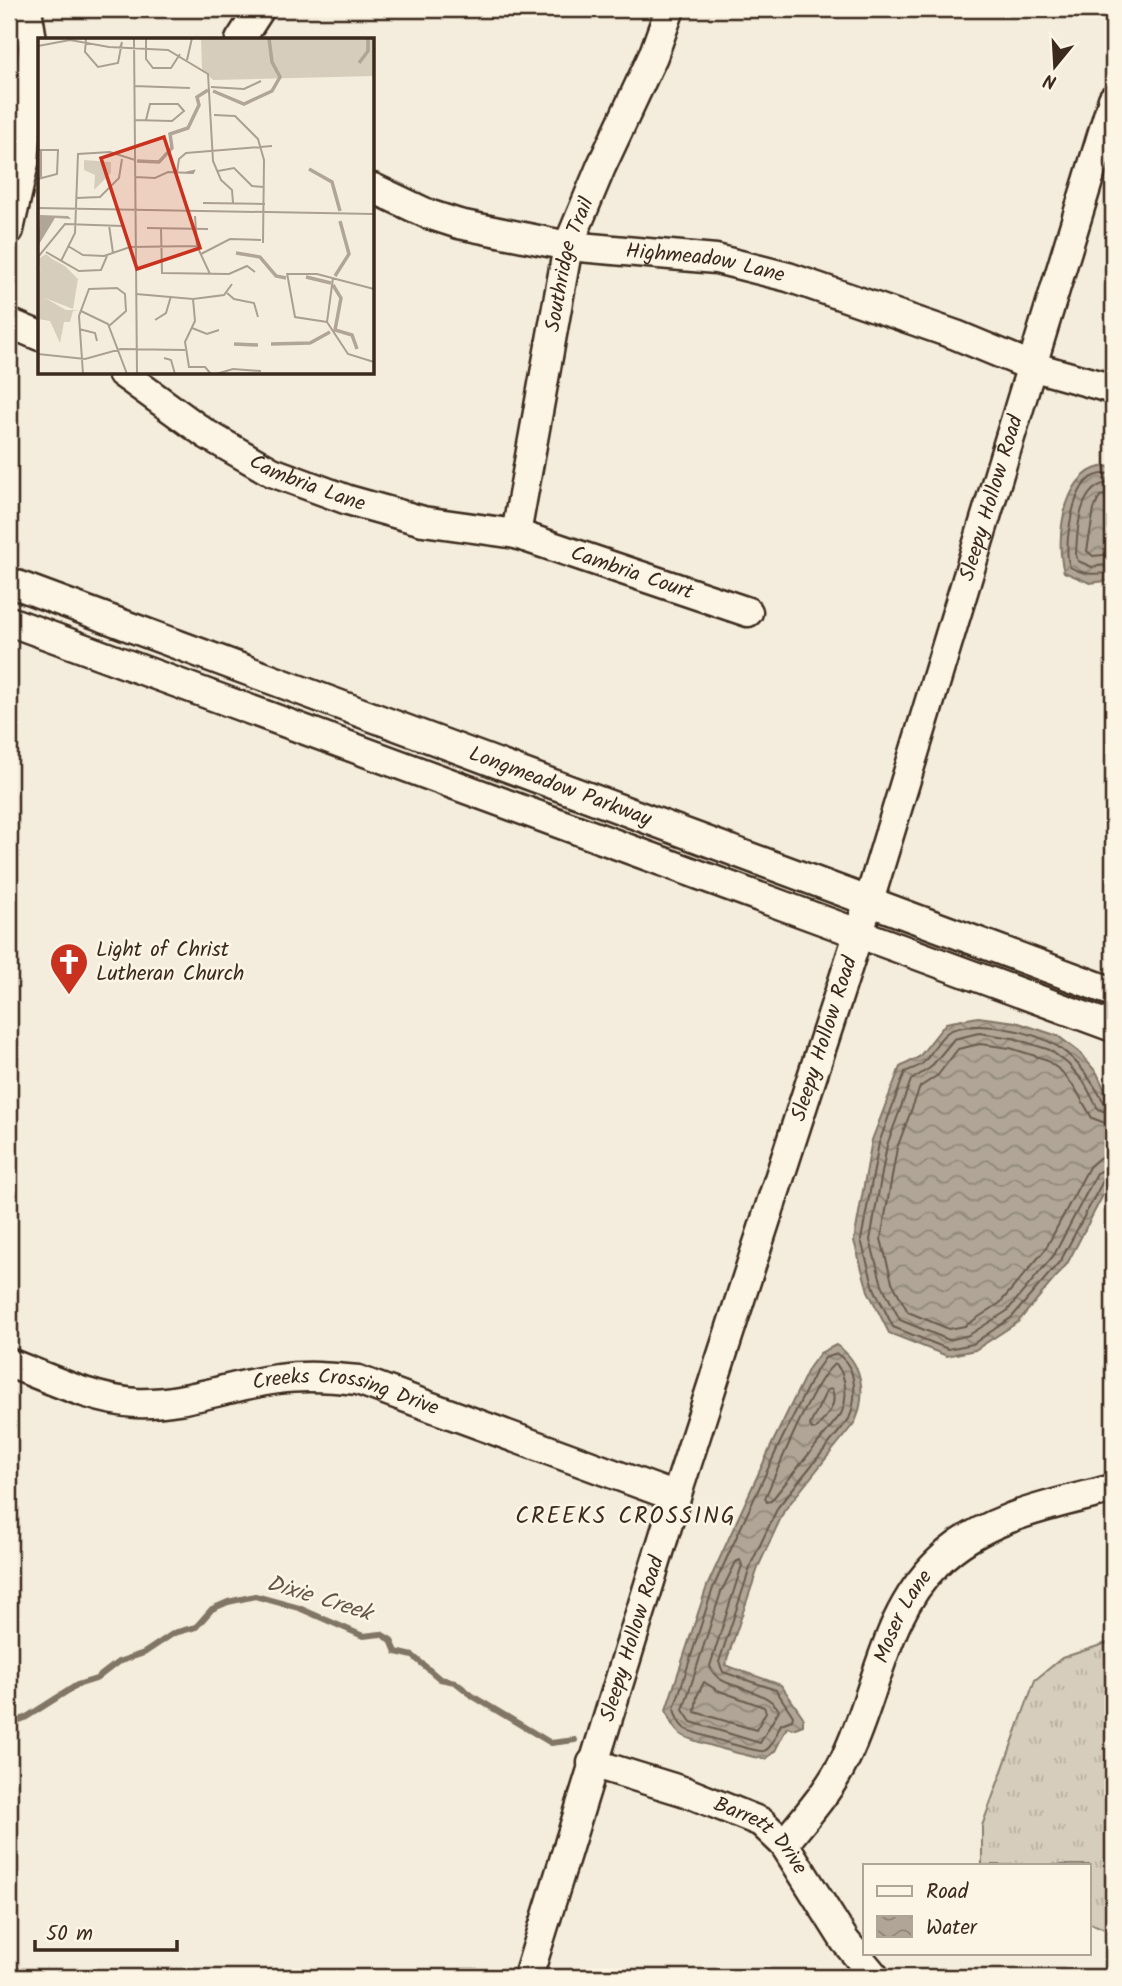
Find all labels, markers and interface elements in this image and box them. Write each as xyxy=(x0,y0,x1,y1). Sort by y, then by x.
north arrow xyxy=(1020,32,1090,102)
inset map xyxy=(38,38,374,374)
text: N xyxy=(1040,64,1061,96)
street label: Southridge Trail xyxy=(536,192,603,335)
street label: Highmeadow Lane xyxy=(624,235,789,292)
street label: Sleepy Hollow Road xyxy=(951,411,1033,585)
street label: Cambria Lane xyxy=(243,446,370,521)
street label: Cambria Court xyxy=(566,537,698,609)
street label: Longmeadow Parkway xyxy=(464,738,656,836)
place label: Light of Christ Lutheran Church xyxy=(96,934,244,991)
church icon: Light of Christ Lutheran Church xyxy=(48,941,90,996)
street label: Sleepy Hollow Road xyxy=(782,952,867,1125)
street label: Creeks Crossing Drive xyxy=(250,1360,444,1425)
district label: CREEKS CROSSING xyxy=(515,1499,737,1535)
street label: Sleepy Hollow Road xyxy=(591,1551,674,1726)
street label: Moser Lane xyxy=(865,1562,941,1668)
water label: Dixie Creek xyxy=(262,1566,379,1633)
street label: Barrett Drive xyxy=(709,1788,816,1882)
legend xyxy=(863,1864,1090,1954)
text: Road xyxy=(926,1876,969,1909)
scale bar xyxy=(35,1909,177,1953)
text: Water xyxy=(926,1912,978,1945)
text: 50 m xyxy=(46,1918,93,1951)

